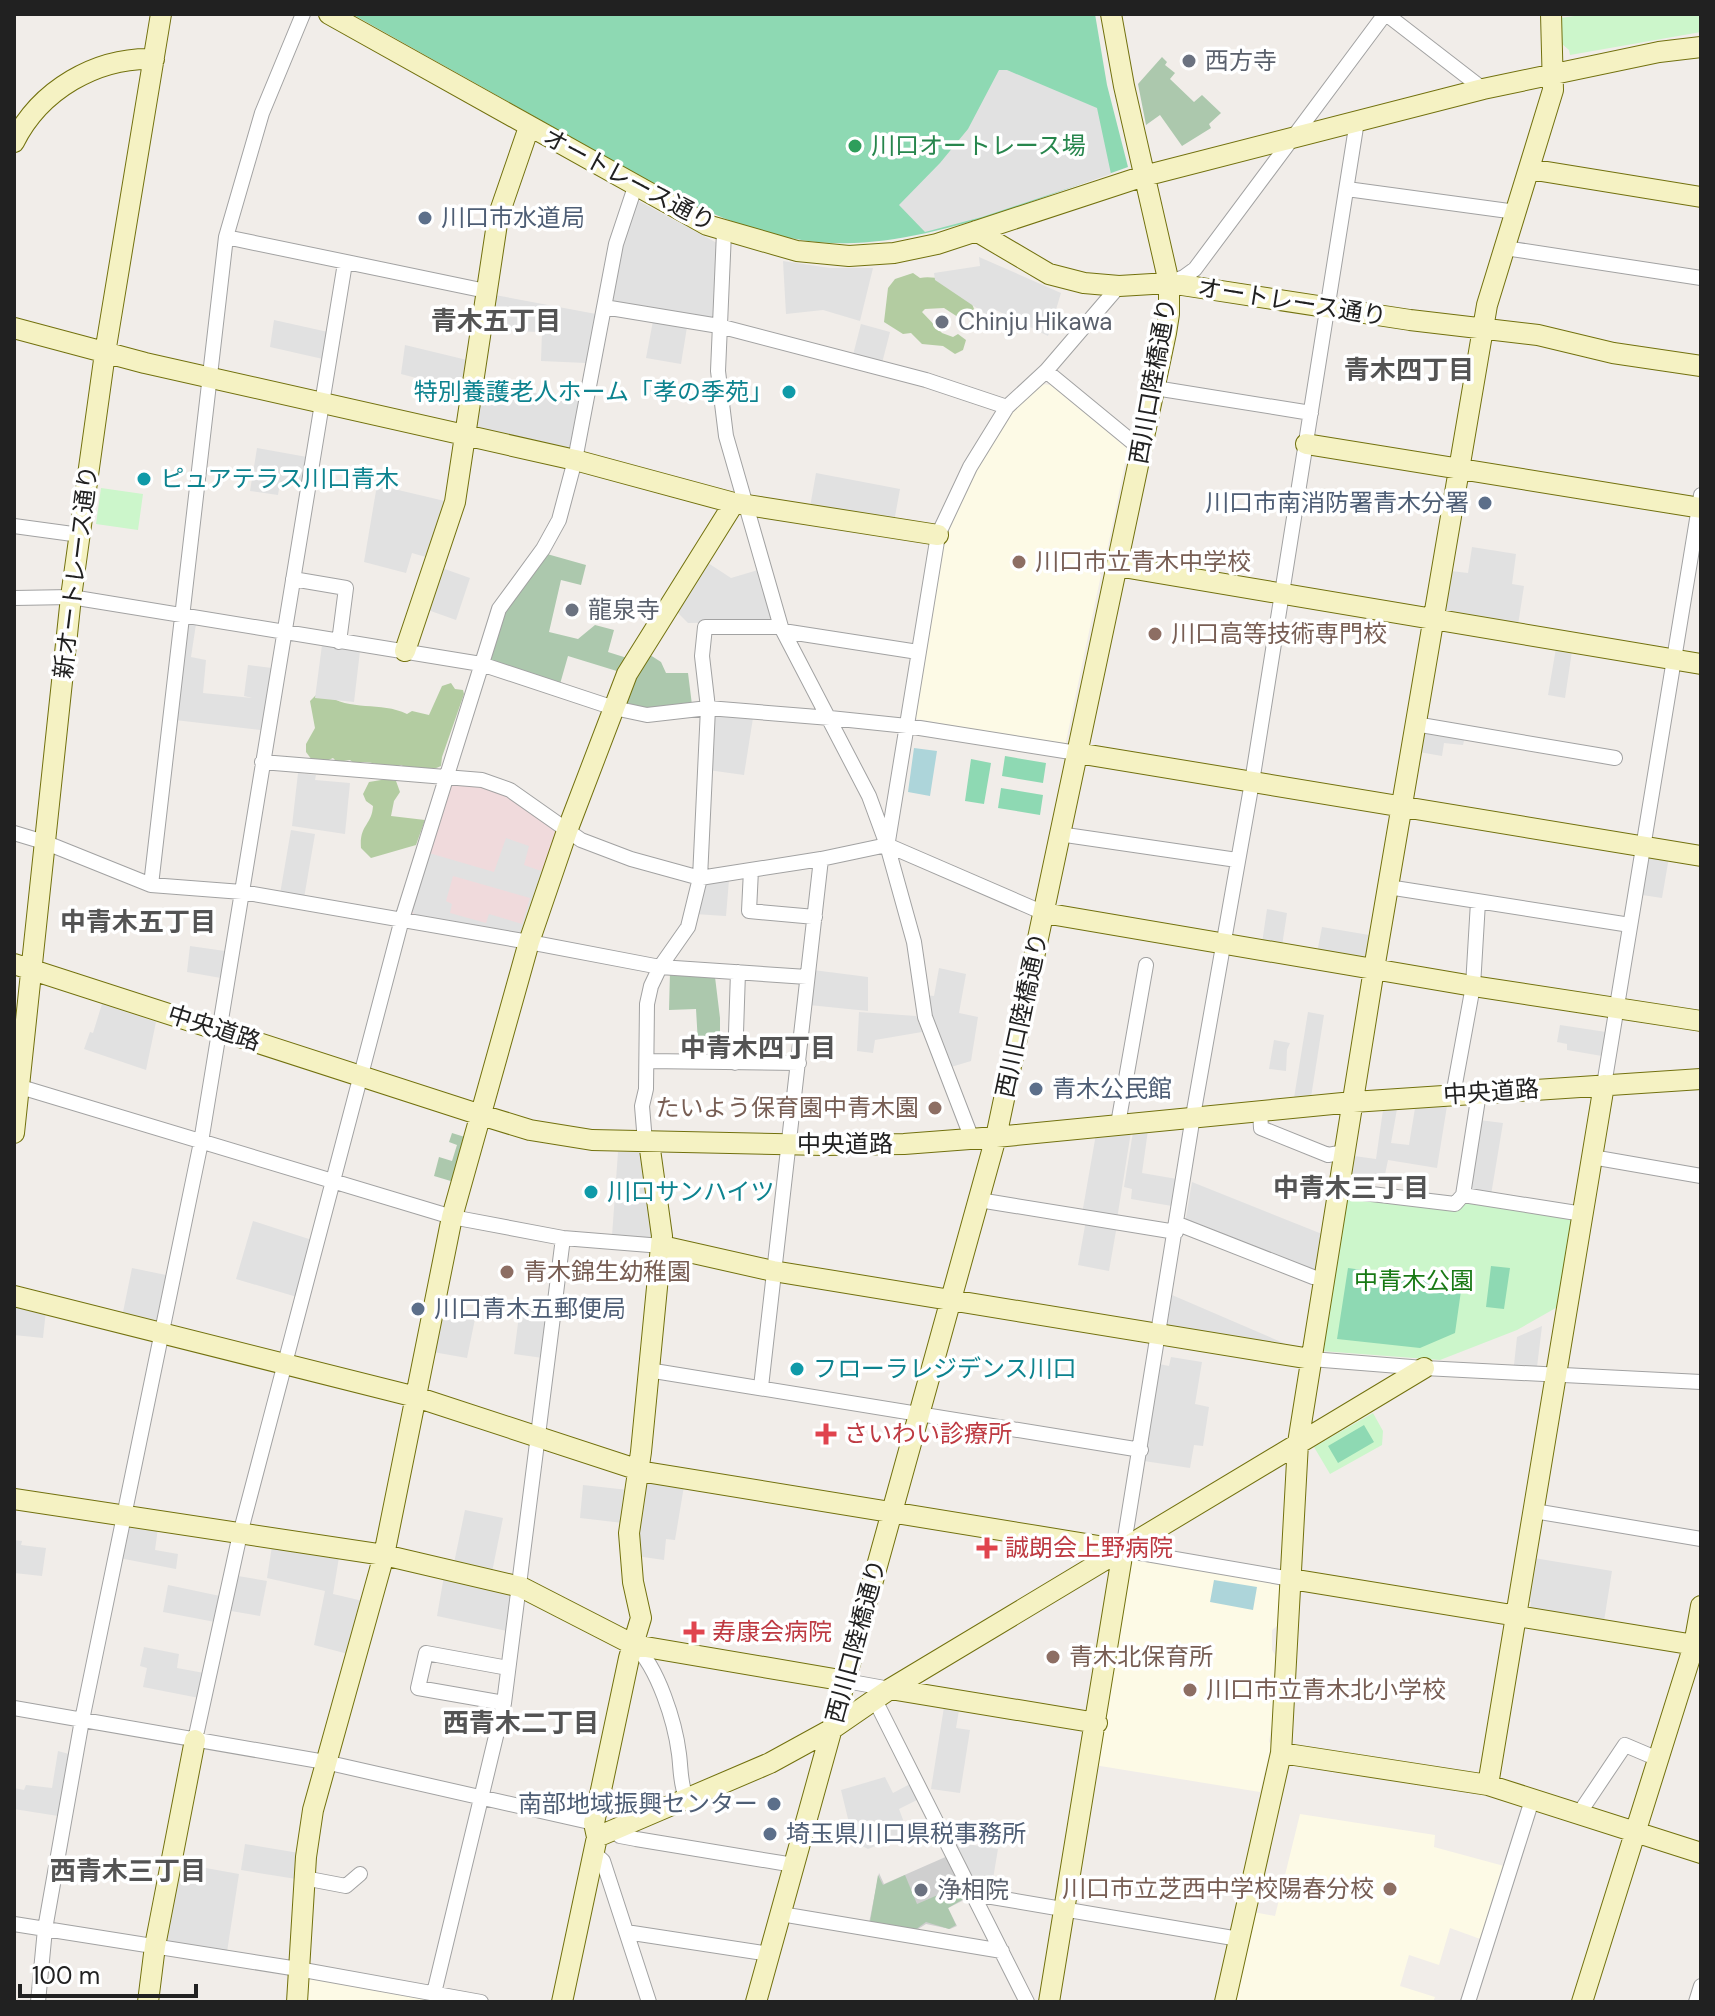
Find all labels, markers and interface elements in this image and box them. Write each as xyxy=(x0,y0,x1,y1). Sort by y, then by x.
place label: 西方寺 xyxy=(1205,45,1277,76)
marker: 西方寺 xyxy=(1180,52,1198,70)
street label: オートレース通り xyxy=(538,121,721,238)
place label: 川口オートレース場 xyxy=(871,130,1086,161)
marker: 川口オートレース場 xyxy=(846,137,864,155)
place label: 川口市水道局 xyxy=(441,202,585,233)
marker: 川口市水道局 xyxy=(416,209,434,227)
street label: オートレース通り xyxy=(1195,271,1389,332)
street label: 西川口陸橋通り xyxy=(1123,295,1182,466)
district label: 青木五丁目 xyxy=(431,304,561,338)
place label: Chinju Hikawa xyxy=(958,306,1112,337)
marker: Chinju Hikawa xyxy=(933,313,951,331)
district label: 青木四丁目 xyxy=(1344,353,1474,387)
place label: 特別養護老人ホーム「孝の季苑」 xyxy=(414,376,773,407)
marker: 特別養護老人ホーム「孝の季苑」 xyxy=(780,383,798,401)
street label: 新オートレース通り xyxy=(47,463,104,680)
place label: ピュアテラス川口青木 xyxy=(160,463,399,494)
marker: ピュアテラス川口青木 xyxy=(135,470,153,488)
place label: 川口市南消防署青木分署 xyxy=(1205,487,1469,518)
marker: 川口市南消防署青木分署 xyxy=(1476,494,1494,512)
place label: 川口市立青木中学校 xyxy=(1035,546,1251,577)
marker: 川口市立青木中学校 xyxy=(1010,553,1028,571)
place label: 龍泉寺 xyxy=(588,594,660,625)
marker: 龍泉寺 xyxy=(563,601,581,619)
place label: 川口高等技術専門校 xyxy=(1171,618,1387,649)
marker: 川口高等技術専門校 xyxy=(1146,625,1164,643)
district label: 中青木五丁目 xyxy=(60,905,216,939)
street label: 西川口陸橋通り xyxy=(989,930,1054,1100)
street label: 中央道路 xyxy=(164,998,265,1057)
district label: 中青木四丁目 xyxy=(680,1031,836,1065)
place label: 青木公民館 xyxy=(1052,1073,1172,1104)
street label: 中央道路 xyxy=(1442,1073,1540,1110)
marker: 青木公民館 xyxy=(1027,1080,1045,1098)
place label: たいよう保育園中青木園 xyxy=(655,1092,919,1123)
marker: たいよう保育園中青木園 xyxy=(926,1099,944,1117)
street label: 中央道路 xyxy=(797,1128,893,1159)
district label: 中青木三丁目 xyxy=(1273,1171,1429,1205)
place label: 川口サンハイツ xyxy=(607,1176,775,1207)
marker: 川口サンハイツ xyxy=(582,1183,600,1201)
place label: 青木錦生幼稚園 xyxy=(523,1256,691,1287)
marker: 青木錦生幼稚園 xyxy=(498,1263,516,1281)
park label: 中青木公園 xyxy=(1354,1265,1474,1296)
place label: 川口青木五郵便局 xyxy=(434,1293,626,1324)
marker: 川口青木五郵便局 xyxy=(409,1300,427,1318)
place label: フローラレジデンス川口 xyxy=(813,1353,1077,1384)
marker: フローラレジデンス川口 xyxy=(788,1360,806,1378)
place label: さいわい診療所 xyxy=(844,1418,1012,1449)
marker: さいわい診療所 xyxy=(815,1423,837,1445)
place label: 誠朗会上野病院 xyxy=(1005,1532,1173,1563)
marker: 誠朗会上野病院 xyxy=(976,1537,998,1559)
street label: 西川口陸橋通り xyxy=(819,1556,892,1726)
place label: 寿康会病院 xyxy=(712,1616,832,1647)
marker: 寿康会病院 xyxy=(683,1621,705,1643)
place label: 青木北保育所 xyxy=(1069,1641,1213,1672)
marker: 青木北保育所 xyxy=(1044,1648,1062,1666)
place label: 川口市立青木北小学校 xyxy=(1206,1674,1446,1705)
marker: 川口市立青木北小学校 xyxy=(1181,1681,1199,1699)
district label: 西青木二丁目 xyxy=(443,1706,599,1740)
place label: 南部地域振興センター xyxy=(518,1788,758,1819)
marker: 南部地域振興センター xyxy=(765,1795,783,1813)
place label: 埼玉県川口県税事務所 xyxy=(786,1818,1026,1849)
marker: 埼玉県川口県税事務所 xyxy=(761,1825,779,1843)
district label: 西青木三丁目 xyxy=(50,1854,206,1888)
place label: 川口市立芝西中学校陽春分校 xyxy=(1062,1873,1374,1904)
place label: 浄相院 xyxy=(937,1874,1009,1905)
marker: 川口市立芝西中学校陽春分校 xyxy=(1381,1880,1399,1898)
marker: 浄相院 xyxy=(912,1881,930,1899)
scale bar xyxy=(20,1948,196,1998)
text: 100 m xyxy=(32,1960,100,1991)

